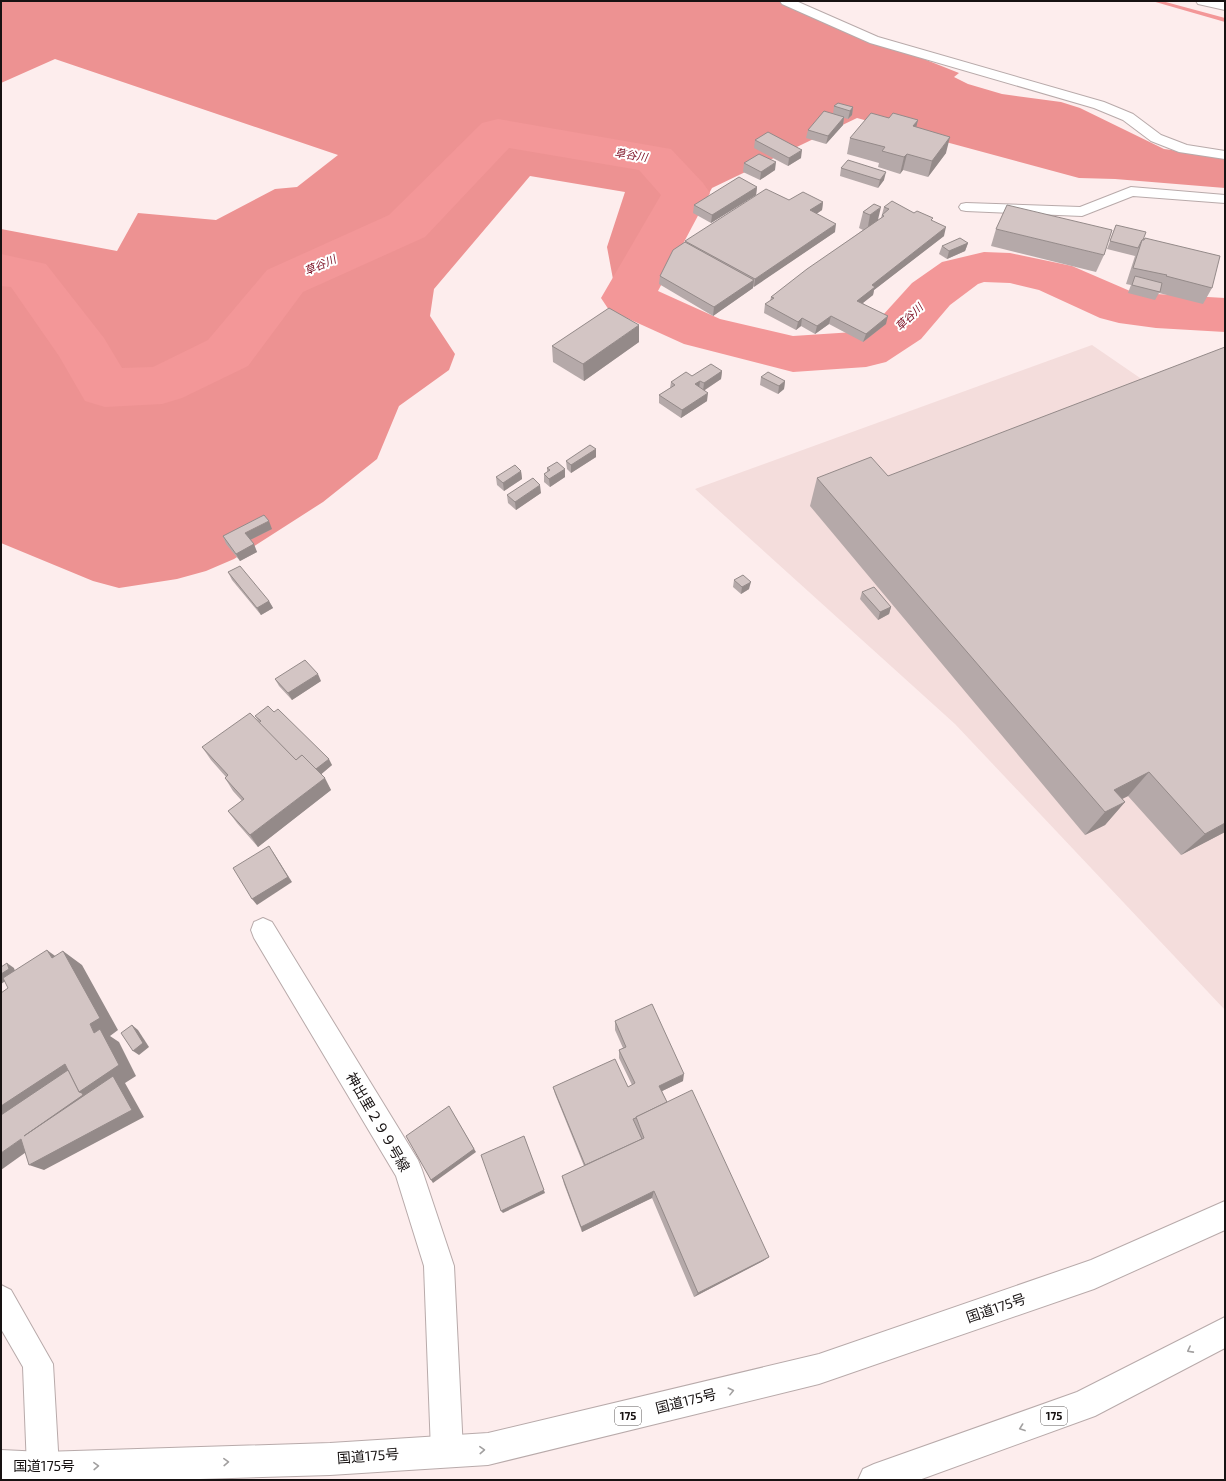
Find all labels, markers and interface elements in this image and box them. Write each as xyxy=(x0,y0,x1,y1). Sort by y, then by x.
water label: 草谷川 xyxy=(614,146,649,164)
water label: 草谷川 xyxy=(302,251,338,277)
water label: 草谷川 xyxy=(892,300,926,333)
street label: 神出里２９９号線 xyxy=(343,1069,414,1174)
street label: 国道175号 xyxy=(964,1289,1028,1326)
one-way arrow xyxy=(1187,1345,1195,1352)
street label: 国道175号 xyxy=(654,1385,718,1416)
one-way arrow xyxy=(727,1387,734,1395)
road number: 175 xyxy=(615,1407,641,1425)
road number: 175 xyxy=(1041,1407,1067,1425)
one-way arrow xyxy=(1019,1423,1026,1431)
street label: 国道175号 xyxy=(336,1445,400,1466)
one-way arrow xyxy=(479,1445,485,1454)
street label: 国道175号 xyxy=(13,1457,75,1474)
one-way arrow xyxy=(223,1458,229,1466)
one-way arrow xyxy=(93,1462,99,1470)

